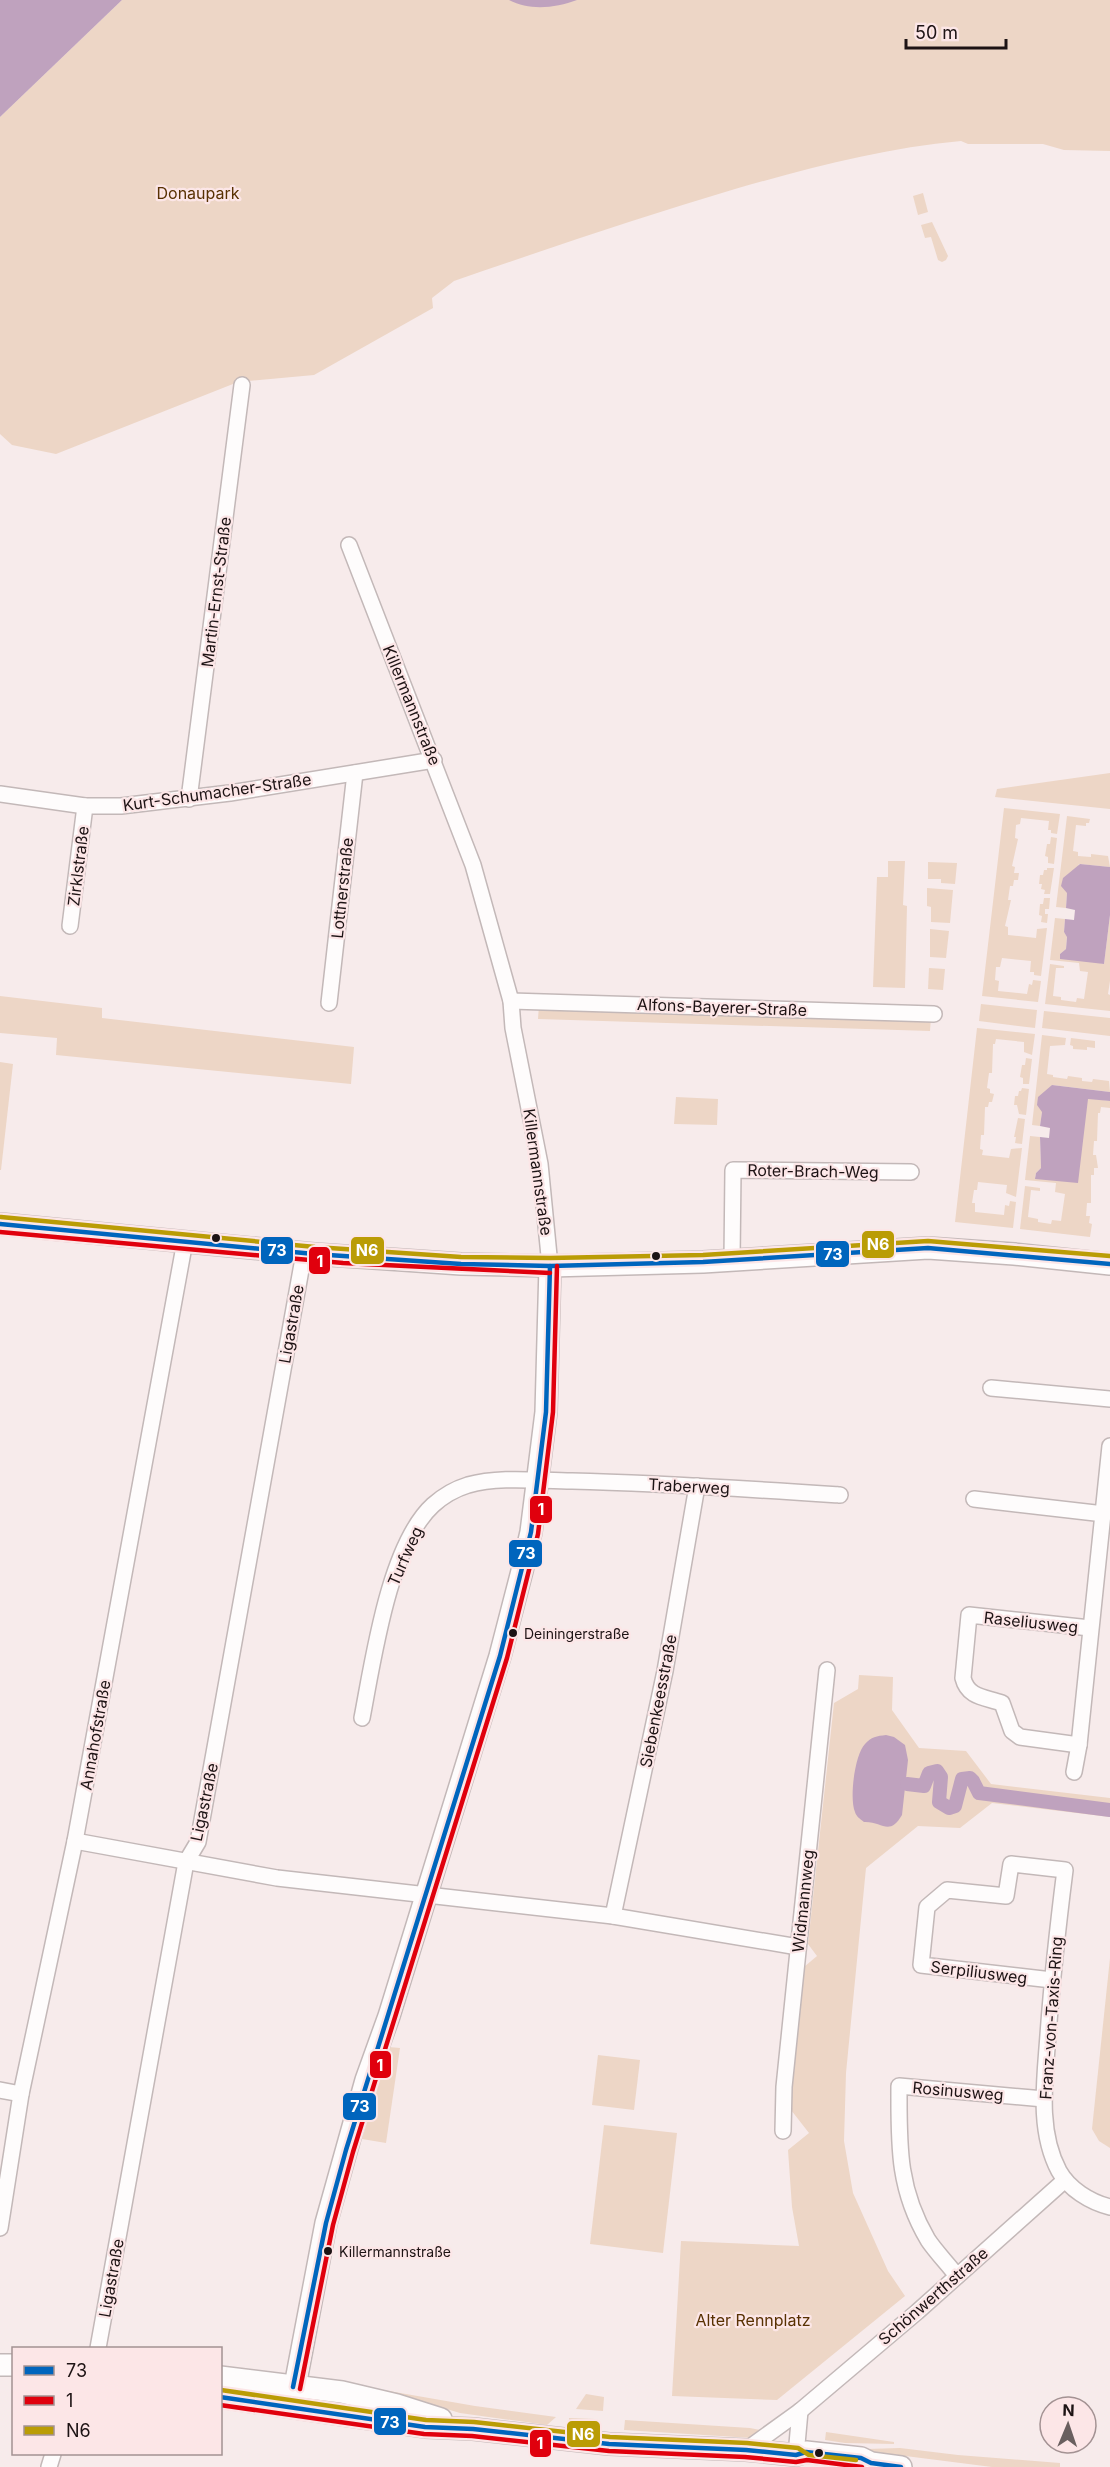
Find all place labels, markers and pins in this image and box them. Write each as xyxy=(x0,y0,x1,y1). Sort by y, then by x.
unlabelled marker xyxy=(210,1232,222,1244)
unlabelled marker xyxy=(650,1250,662,1262)
place label: Deiningerstraße xyxy=(524,1625,630,1642)
marker: Deiningerstraße xyxy=(507,1627,519,1639)
place label: Killermannstraße xyxy=(339,2243,451,2260)
marker: Killermannstraße xyxy=(322,2245,334,2257)
unlabelled marker xyxy=(813,2447,825,2459)

